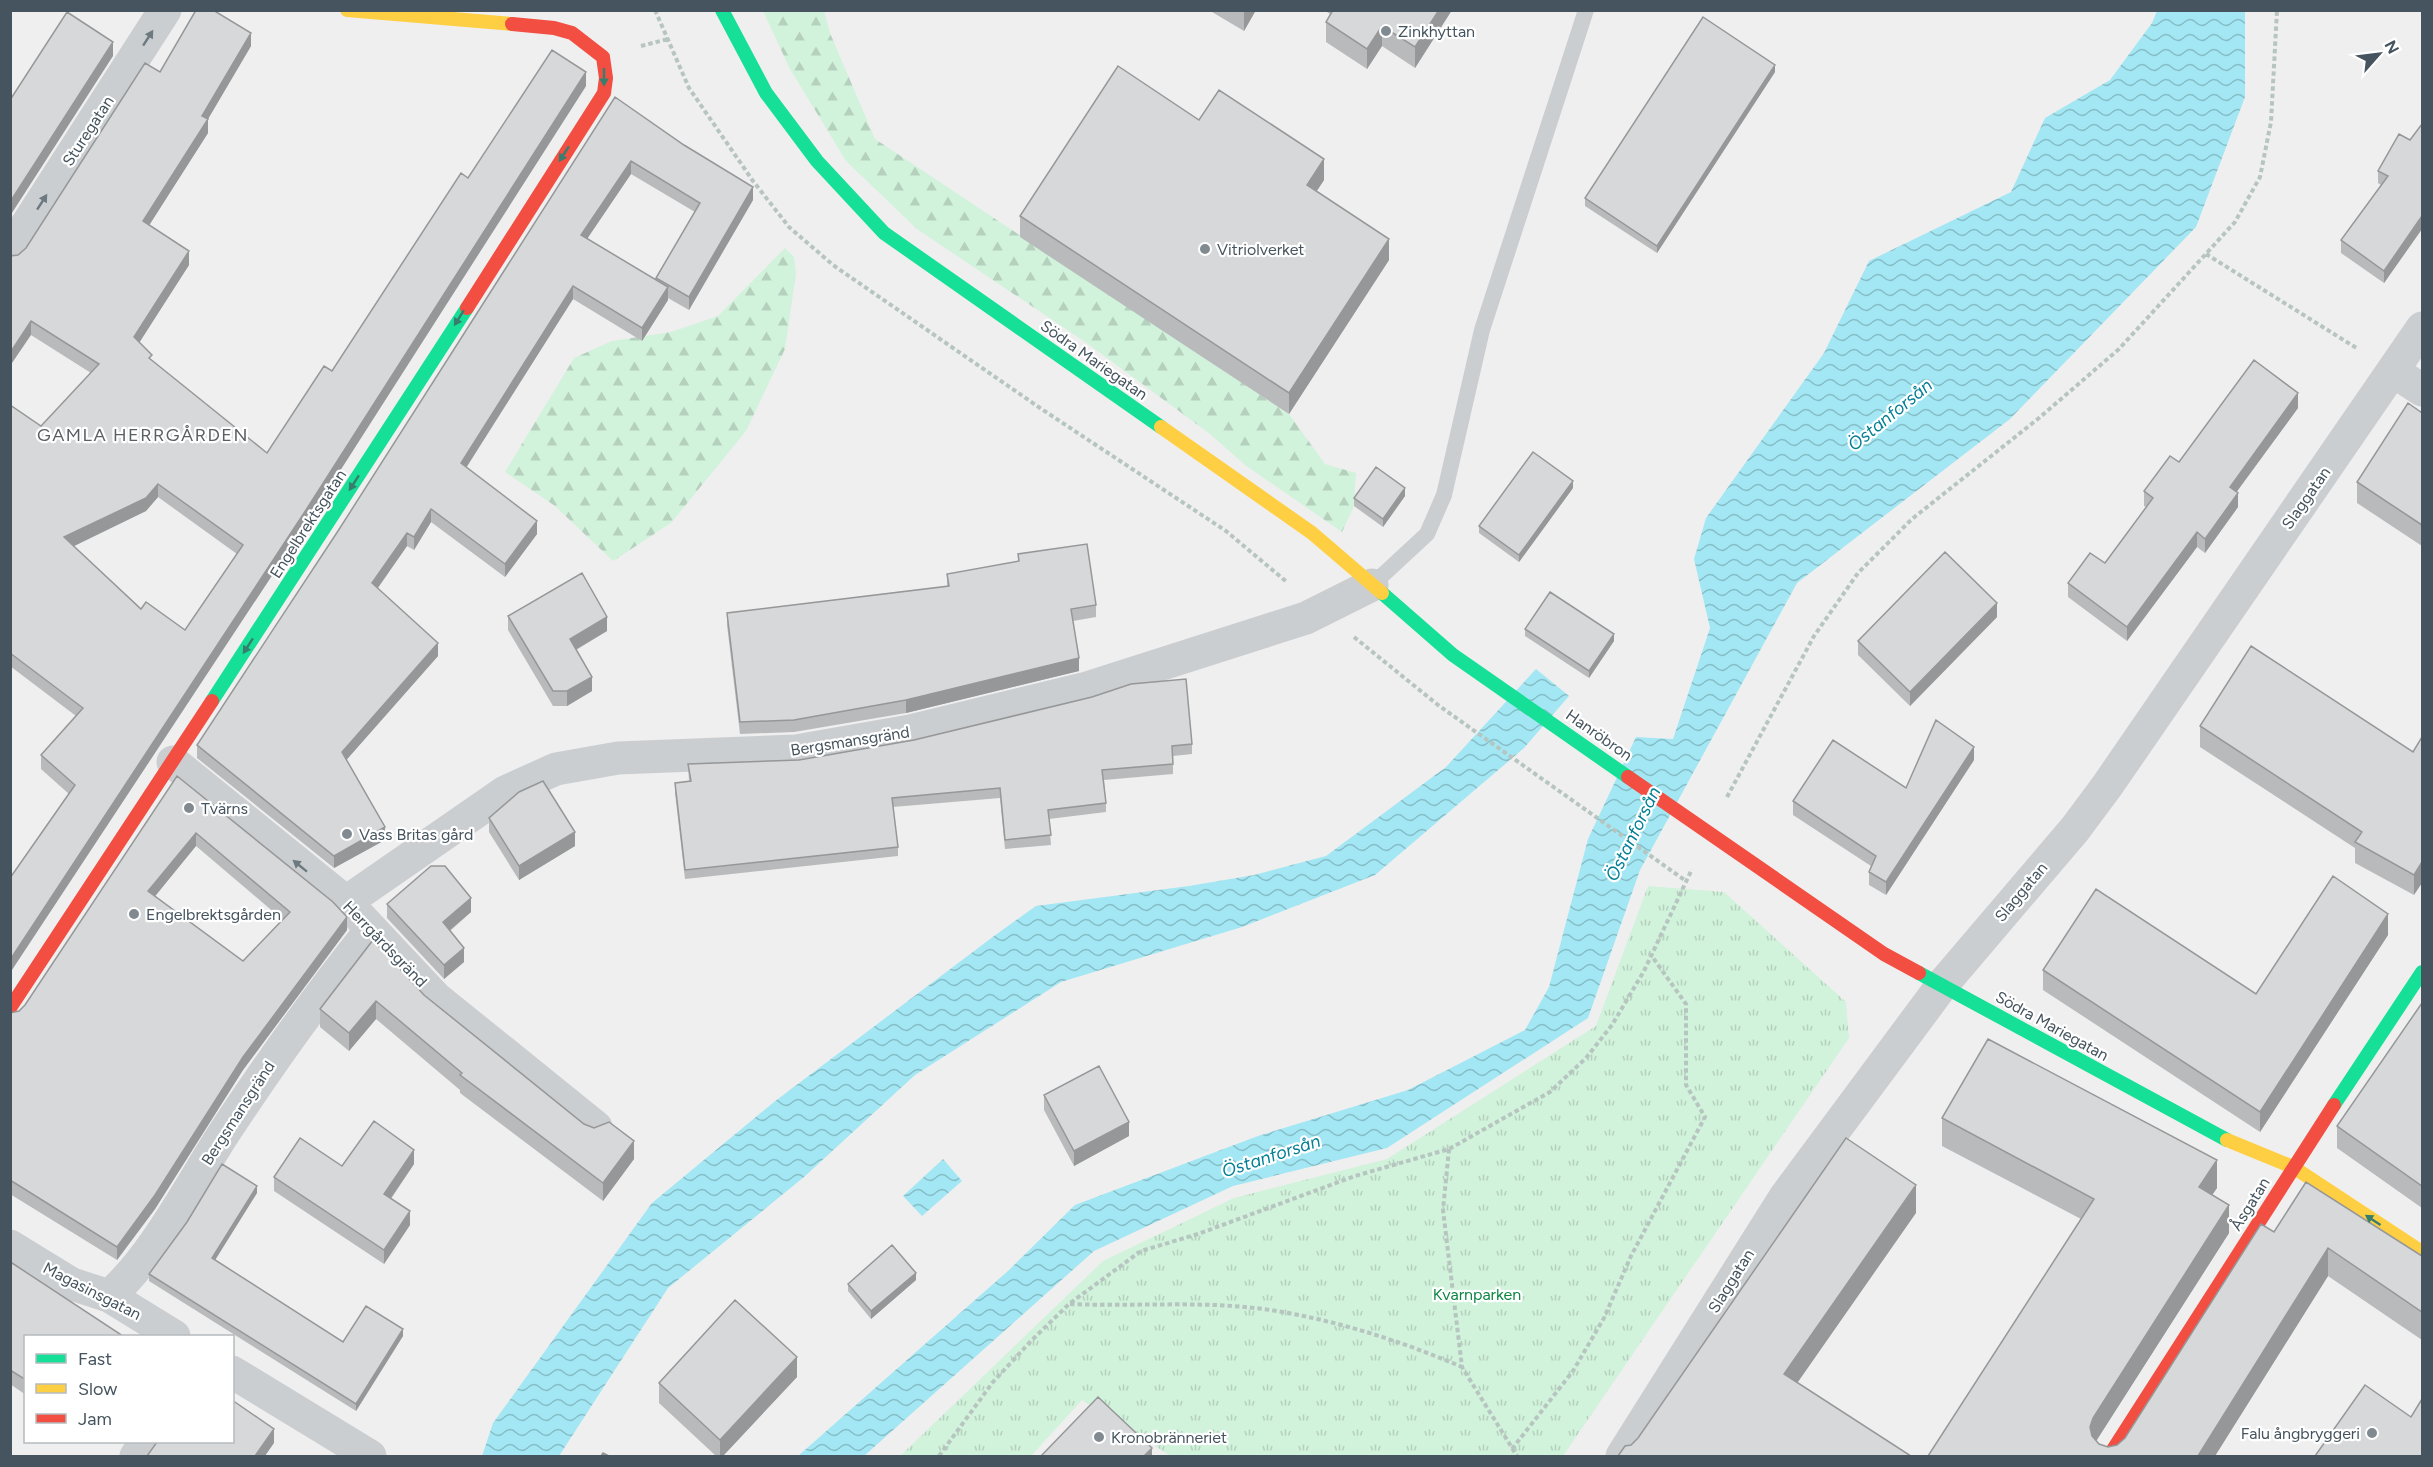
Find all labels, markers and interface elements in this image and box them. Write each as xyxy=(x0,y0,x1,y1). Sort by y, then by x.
place label: Zinkhyttan xyxy=(1398,22,1475,41)
marker: Zinkhyttan xyxy=(1379,24,1393,38)
north arrow xyxy=(2349,24,2409,84)
one-way arrow xyxy=(142,29,153,46)
text: N xyxy=(2381,37,2403,57)
one-way arrow xyxy=(599,68,609,87)
street label: Sturegatan xyxy=(58,92,118,170)
one-way arrow xyxy=(559,146,570,162)
one-way arrow xyxy=(36,194,48,210)
place label: Vitriolverket xyxy=(1217,240,1304,259)
marker: Vitriolverket xyxy=(1198,242,1212,256)
one-way arrow xyxy=(454,310,465,326)
street label: Södra Mariegatan xyxy=(1037,316,1151,404)
water label: Östanforsån xyxy=(1843,374,1937,456)
district label: GAMLA HERRGÅRDEN xyxy=(37,424,249,446)
street label: Slaggatan xyxy=(2278,463,2334,533)
street label: Engelbrektsgatan xyxy=(266,466,350,582)
one-way arrow xyxy=(349,474,360,491)
one-way arrow xyxy=(243,638,254,654)
street label: Hanröbron xyxy=(1562,705,1636,765)
street label: Bergsmansgränd xyxy=(789,722,911,760)
water label: Östanforsån xyxy=(1601,783,1665,885)
place label: Tvärns xyxy=(201,799,248,818)
marker: Tvärns xyxy=(182,801,196,815)
place label: Vass Britas gård xyxy=(359,825,473,844)
marker: Vass Britas gård xyxy=(340,827,354,841)
street label: Slaggatan xyxy=(1991,858,2051,926)
one-way arrow xyxy=(292,859,308,872)
street label: Herrgårdsgränd xyxy=(339,897,431,991)
place label: Engelbrektsgården xyxy=(146,905,281,924)
marker: Engelbrektsgården xyxy=(127,907,141,921)
street label: Södra Mariegatan xyxy=(1992,987,2112,1065)
street label: Bergsmansgränd xyxy=(197,1057,279,1169)
water label: Östanforsån xyxy=(1219,1130,1323,1182)
street label: Åsgatan xyxy=(2226,1174,2274,1234)
one-way arrow xyxy=(2366,1214,2382,1226)
street label: Slaggatan xyxy=(1704,1246,1758,1316)
street label: Magasinsgatan xyxy=(40,1258,144,1324)
park label: Kvarnparken xyxy=(1433,1285,1521,1304)
legend xyxy=(24,1335,234,1443)
text: Fast xyxy=(78,1348,112,1370)
text: Slow xyxy=(78,1378,117,1400)
text: Jam xyxy=(78,1408,112,1430)
place label: Falu ångbryggeri xyxy=(2241,1424,2360,1443)
marker: Falu ångbryggeri xyxy=(2365,1426,2379,1440)
place label: Kronobränneriet xyxy=(1111,1428,1227,1447)
marker: Kronobränneriet xyxy=(1092,1430,1106,1444)

